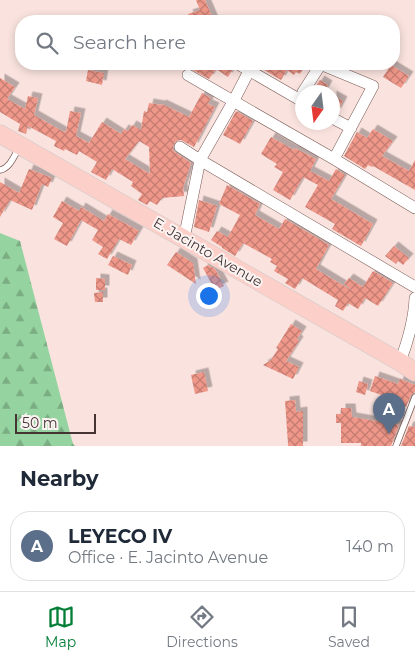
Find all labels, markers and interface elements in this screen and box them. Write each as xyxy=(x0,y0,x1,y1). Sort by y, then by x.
search box xyxy=(15,15,400,70)
icon: search xyxy=(33,29,61,57)
text: Search here xyxy=(73,31,186,54)
north arrow xyxy=(295,85,340,130)
street label: E. Jacinto Avenue xyxy=(150,213,266,291)
your location xyxy=(196,283,222,309)
pin: A xyxy=(373,393,405,434)
scale bar xyxy=(15,411,96,434)
text: 50 m xyxy=(22,414,58,432)
text: Nearby xyxy=(20,466,99,491)
text: LEYECO IV xyxy=(68,525,172,548)
text: A xyxy=(31,537,43,556)
text: 140 m xyxy=(346,537,394,556)
text: Office · E. Jacinto Avenue xyxy=(68,548,268,567)
tab: Map xyxy=(45,603,76,651)
tab: Directions xyxy=(166,603,238,651)
tab: Saved xyxy=(328,603,370,651)

